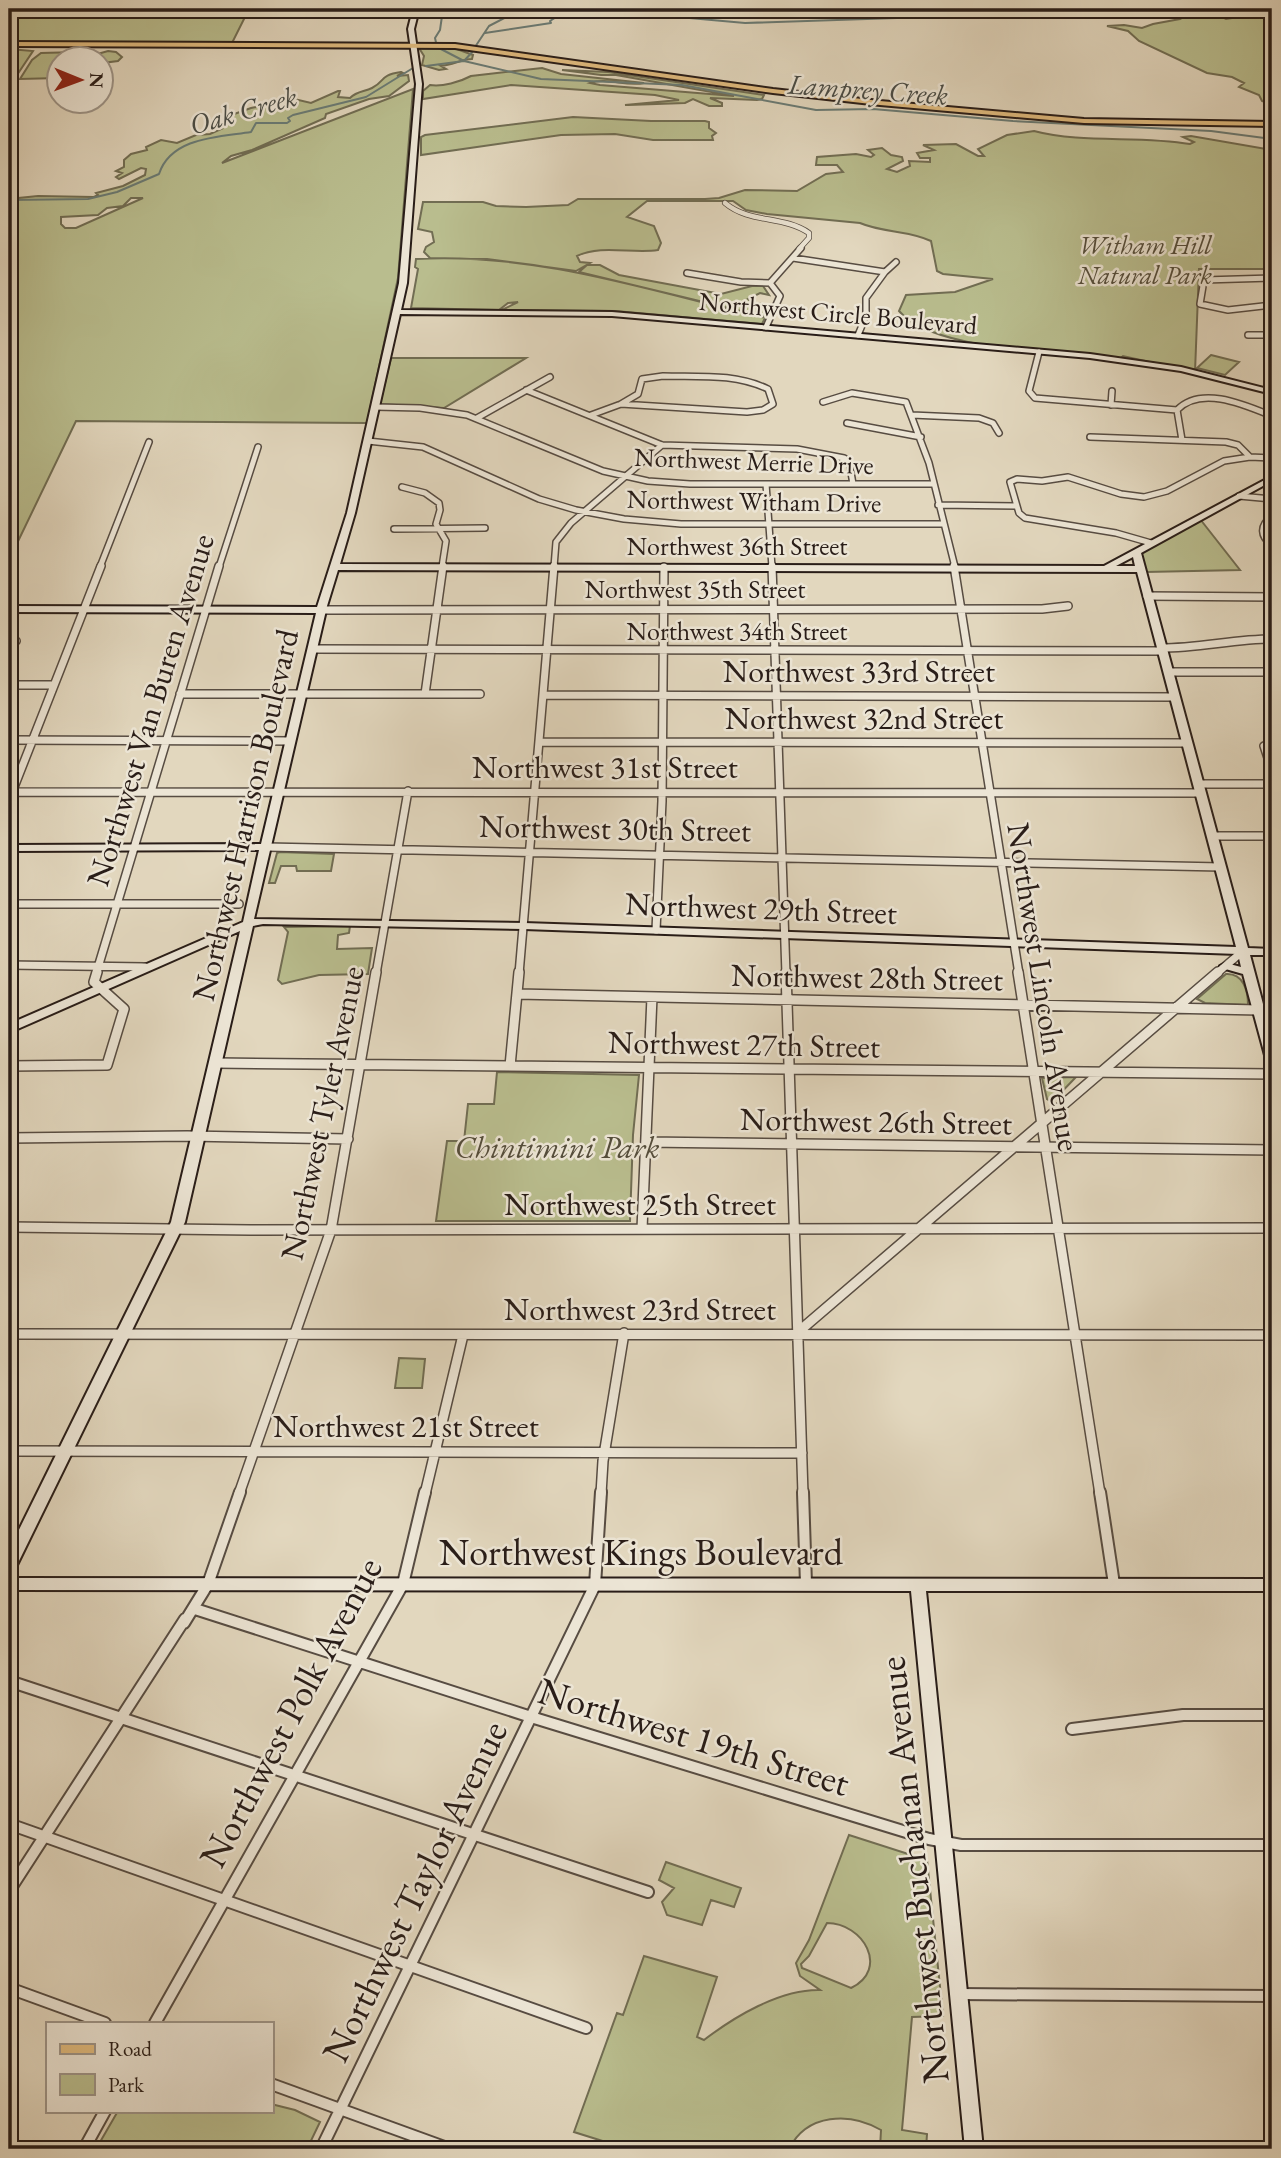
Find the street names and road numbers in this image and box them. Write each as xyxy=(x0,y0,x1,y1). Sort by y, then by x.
street label: Northwest Circle Boulevard xyxy=(697,284,979,342)
street label: Northwest Merrie Drive xyxy=(634,440,874,482)
street label: Northwest Witham Drive xyxy=(626,482,882,520)
street label: Northwest Van Buren Avenue xyxy=(76,529,224,891)
street label: Northwest 36th Street xyxy=(627,529,847,563)
street label: Northwest 35th Street xyxy=(585,572,805,606)
street label: Northwest 34th Street xyxy=(627,614,847,648)
street label: Northwest Harrison Boulevard xyxy=(182,624,308,1005)
street label: Northwest 33rd Street xyxy=(723,650,995,692)
street label: Northwest 32nd Street xyxy=(725,697,1003,739)
street label: Northwest 31st Street xyxy=(472,746,738,788)
street label: Northwest 30th Street xyxy=(479,805,751,851)
street label: Northwest Lincoln Avenue xyxy=(997,820,1091,1154)
street label: Northwest 29th Street xyxy=(624,882,898,934)
street label: Northwest 28th Street xyxy=(731,954,1003,1000)
street label: Northwest Tyler Avenue xyxy=(270,962,374,1264)
street label: Northwest 27th Street xyxy=(608,1021,880,1067)
street label: Northwest 26th Street xyxy=(740,1098,1012,1144)
street label: Northwest 25th Street xyxy=(504,1183,776,1225)
street label: Northwest 23rd Street xyxy=(504,1288,776,1330)
street label: Northwest 21st Street xyxy=(273,1405,539,1447)
street label: Northwest Kings Boulevard xyxy=(439,1527,844,1576)
street label: Northwest Polk Avenue xyxy=(187,1548,393,1876)
street label: Northwest Buchanan Avenue xyxy=(866,1654,960,2086)
street label: Northwest 19th Street xyxy=(532,1665,856,1807)
street label: Northwest Taylor Avenue xyxy=(310,1712,518,2070)

